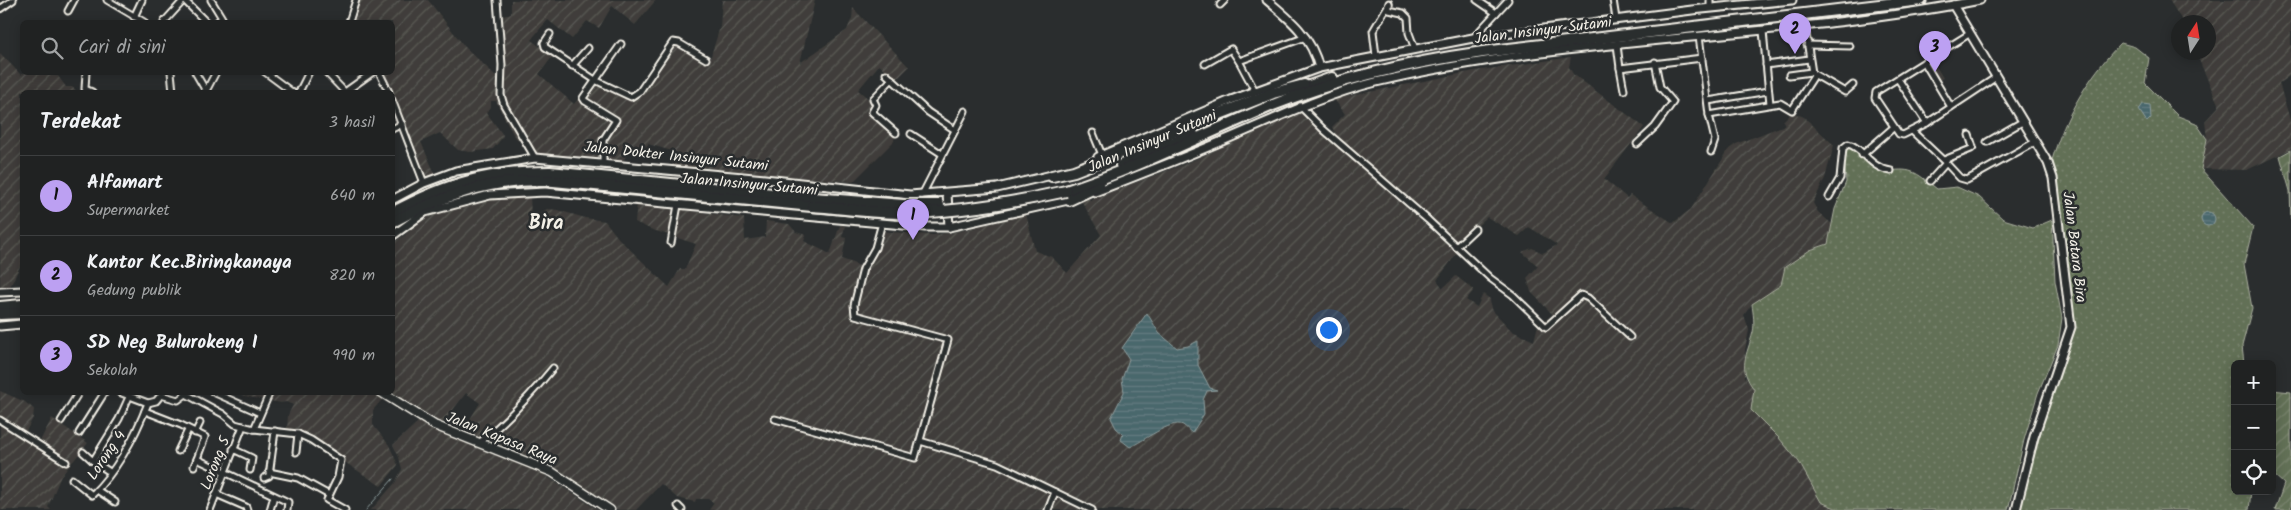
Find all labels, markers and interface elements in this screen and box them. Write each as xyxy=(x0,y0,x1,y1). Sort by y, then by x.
street label: Jalan Insinyur Sutami xyxy=(1473,10,1615,51)
pin: 2 xyxy=(1779,13,1811,54)
north arrow xyxy=(2171,15,2216,60)
search box xyxy=(20,20,395,75)
pin: 3 xyxy=(1919,31,1951,72)
text: Cari di sini xyxy=(78,33,166,63)
icon: search xyxy=(38,34,66,62)
street label: Jalan Insinyur Sutami xyxy=(1084,103,1222,180)
text: Terdekat xyxy=(40,106,121,139)
text: 3 hasil xyxy=(329,110,375,135)
street label: Jalan Dokter Insinyur Sutami xyxy=(583,135,771,179)
street label: Jalan Insinyur Sutami xyxy=(679,167,820,203)
text: Alfamart xyxy=(87,168,163,198)
text: 1 xyxy=(54,183,58,208)
text: 640 m xyxy=(330,183,375,208)
street label: Jalan Batara Bira xyxy=(2055,190,2093,304)
text: Supermarket xyxy=(87,198,170,223)
pin: 1 xyxy=(897,199,929,240)
district label: Bira xyxy=(528,208,564,240)
text: Kantor Kec.Biringkanaya xyxy=(87,248,292,278)
text: 2 xyxy=(51,263,61,288)
text: 820 m xyxy=(329,263,375,288)
text: Gedung publik xyxy=(87,278,181,303)
your location xyxy=(1316,317,1342,343)
text: SD Neg Bulurokeng I xyxy=(87,328,258,358)
text: 3 xyxy=(52,343,60,368)
text: 990 m xyxy=(332,343,375,368)
text: Sekolah xyxy=(87,358,137,383)
map controls xyxy=(2231,360,2276,495)
button: + xyxy=(2231,360,2276,405)
button: − xyxy=(2231,405,2276,450)
street label: Jalan Kapasa Raya xyxy=(442,406,561,472)
street label: Lorong 4 xyxy=(81,426,132,486)
street label: Lorong 5 xyxy=(194,432,238,494)
button: locate xyxy=(2231,450,2276,495)

